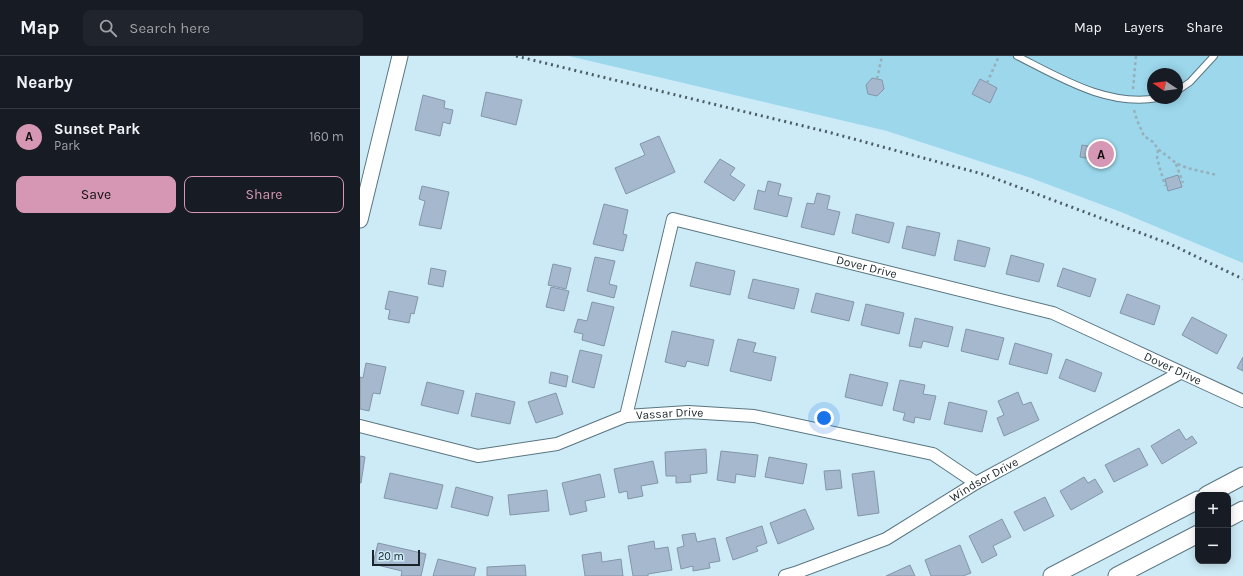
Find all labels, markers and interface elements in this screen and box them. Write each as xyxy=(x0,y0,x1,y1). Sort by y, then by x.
search box xyxy=(83,10,363,46)
text: Map xyxy=(20,17,59,39)
icon: search xyxy=(97,17,119,39)
text: Search here xyxy=(129,19,210,37)
text: Map xyxy=(1074,19,1102,36)
text: Layers xyxy=(1124,19,1164,36)
text: Share xyxy=(1186,19,1223,36)
north arrow xyxy=(1147,68,1183,104)
text: Nearby xyxy=(16,72,73,92)
text: Sunset Park xyxy=(54,120,140,138)
text: A xyxy=(25,129,33,144)
text: 160 m xyxy=(309,129,344,144)
text: Park xyxy=(54,138,80,153)
pin: A xyxy=(1088,139,1114,169)
button: Save xyxy=(16,176,176,213)
button: Share xyxy=(184,176,344,213)
street label: Dover Drive xyxy=(835,253,898,281)
street label: Dover Drive xyxy=(1142,349,1204,388)
street label: Vassar Drive xyxy=(636,405,704,422)
your location xyxy=(814,408,834,428)
street label: Windsor Drive xyxy=(947,455,1021,505)
map controls xyxy=(1195,492,1231,564)
button: + xyxy=(1195,492,1231,528)
button: − xyxy=(1195,528,1231,564)
scale bar xyxy=(372,548,420,567)
text: 20 m xyxy=(378,550,404,563)

